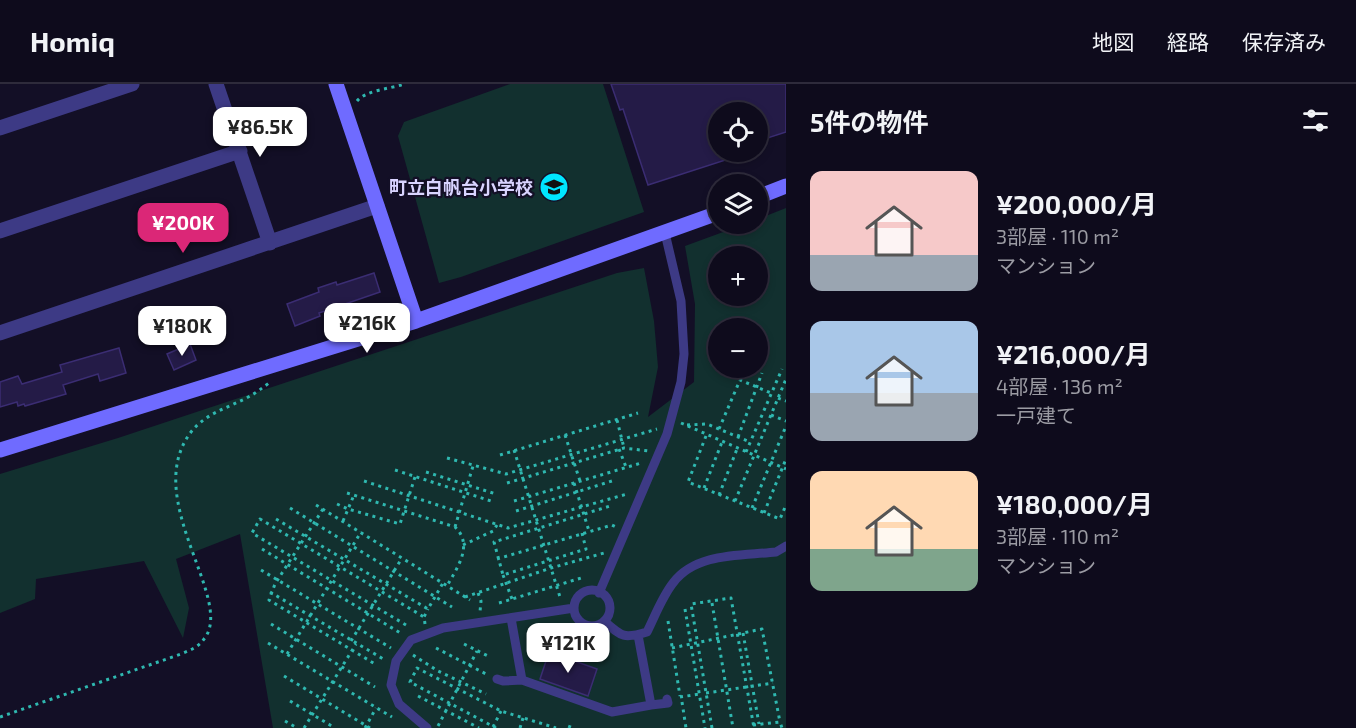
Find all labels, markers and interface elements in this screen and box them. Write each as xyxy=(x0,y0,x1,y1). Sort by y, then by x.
text: Homiq xyxy=(30,24,115,58)
text: 地図 xyxy=(1092,29,1134,54)
text: 経路 xyxy=(1167,29,1209,54)
text: 保存済み xyxy=(1242,29,1326,54)
map controls xyxy=(708,102,768,378)
button: locate xyxy=(708,102,768,162)
icon: filters xyxy=(1299,104,1332,137)
text: 5件の物件 xyxy=(810,106,928,137)
pin: ¥86.5K xyxy=(211,107,309,158)
text: ¥86.5K xyxy=(227,114,293,138)
school or university icon: 町立白帆台小学校 xyxy=(538,171,570,203)
button: layers xyxy=(708,174,768,234)
place label: 町立白帆台小学校 xyxy=(389,176,533,198)
text: ¥200,000/月 xyxy=(996,188,1157,219)
icon: home xyxy=(858,195,930,267)
pin: ¥200K xyxy=(141,203,225,254)
text: ¥200K xyxy=(152,210,214,234)
text: 3部屋 · 110 m² xyxy=(996,224,1119,248)
button: + xyxy=(708,246,768,306)
text: マンション xyxy=(996,253,1096,277)
pin: ¥216K xyxy=(325,303,409,354)
pin: ¥180K xyxy=(140,306,224,357)
text: ¥216K xyxy=(338,310,396,334)
text: ¥180K xyxy=(152,313,212,337)
button: − xyxy=(708,318,768,378)
text: ¥216,000/月 xyxy=(996,338,1151,369)
icon: home xyxy=(858,345,930,417)
text: 4部屋 · 136 m² xyxy=(996,374,1123,398)
text: 一戸建て xyxy=(996,403,1076,427)
text: ¥180,000/月 xyxy=(996,488,1153,519)
icon: home xyxy=(858,495,930,567)
text: 3部屋 · 110 m² xyxy=(996,524,1119,548)
text: マンション xyxy=(996,553,1096,577)
pin: ¥121K xyxy=(526,623,610,674)
text: ¥121K xyxy=(541,630,595,654)

